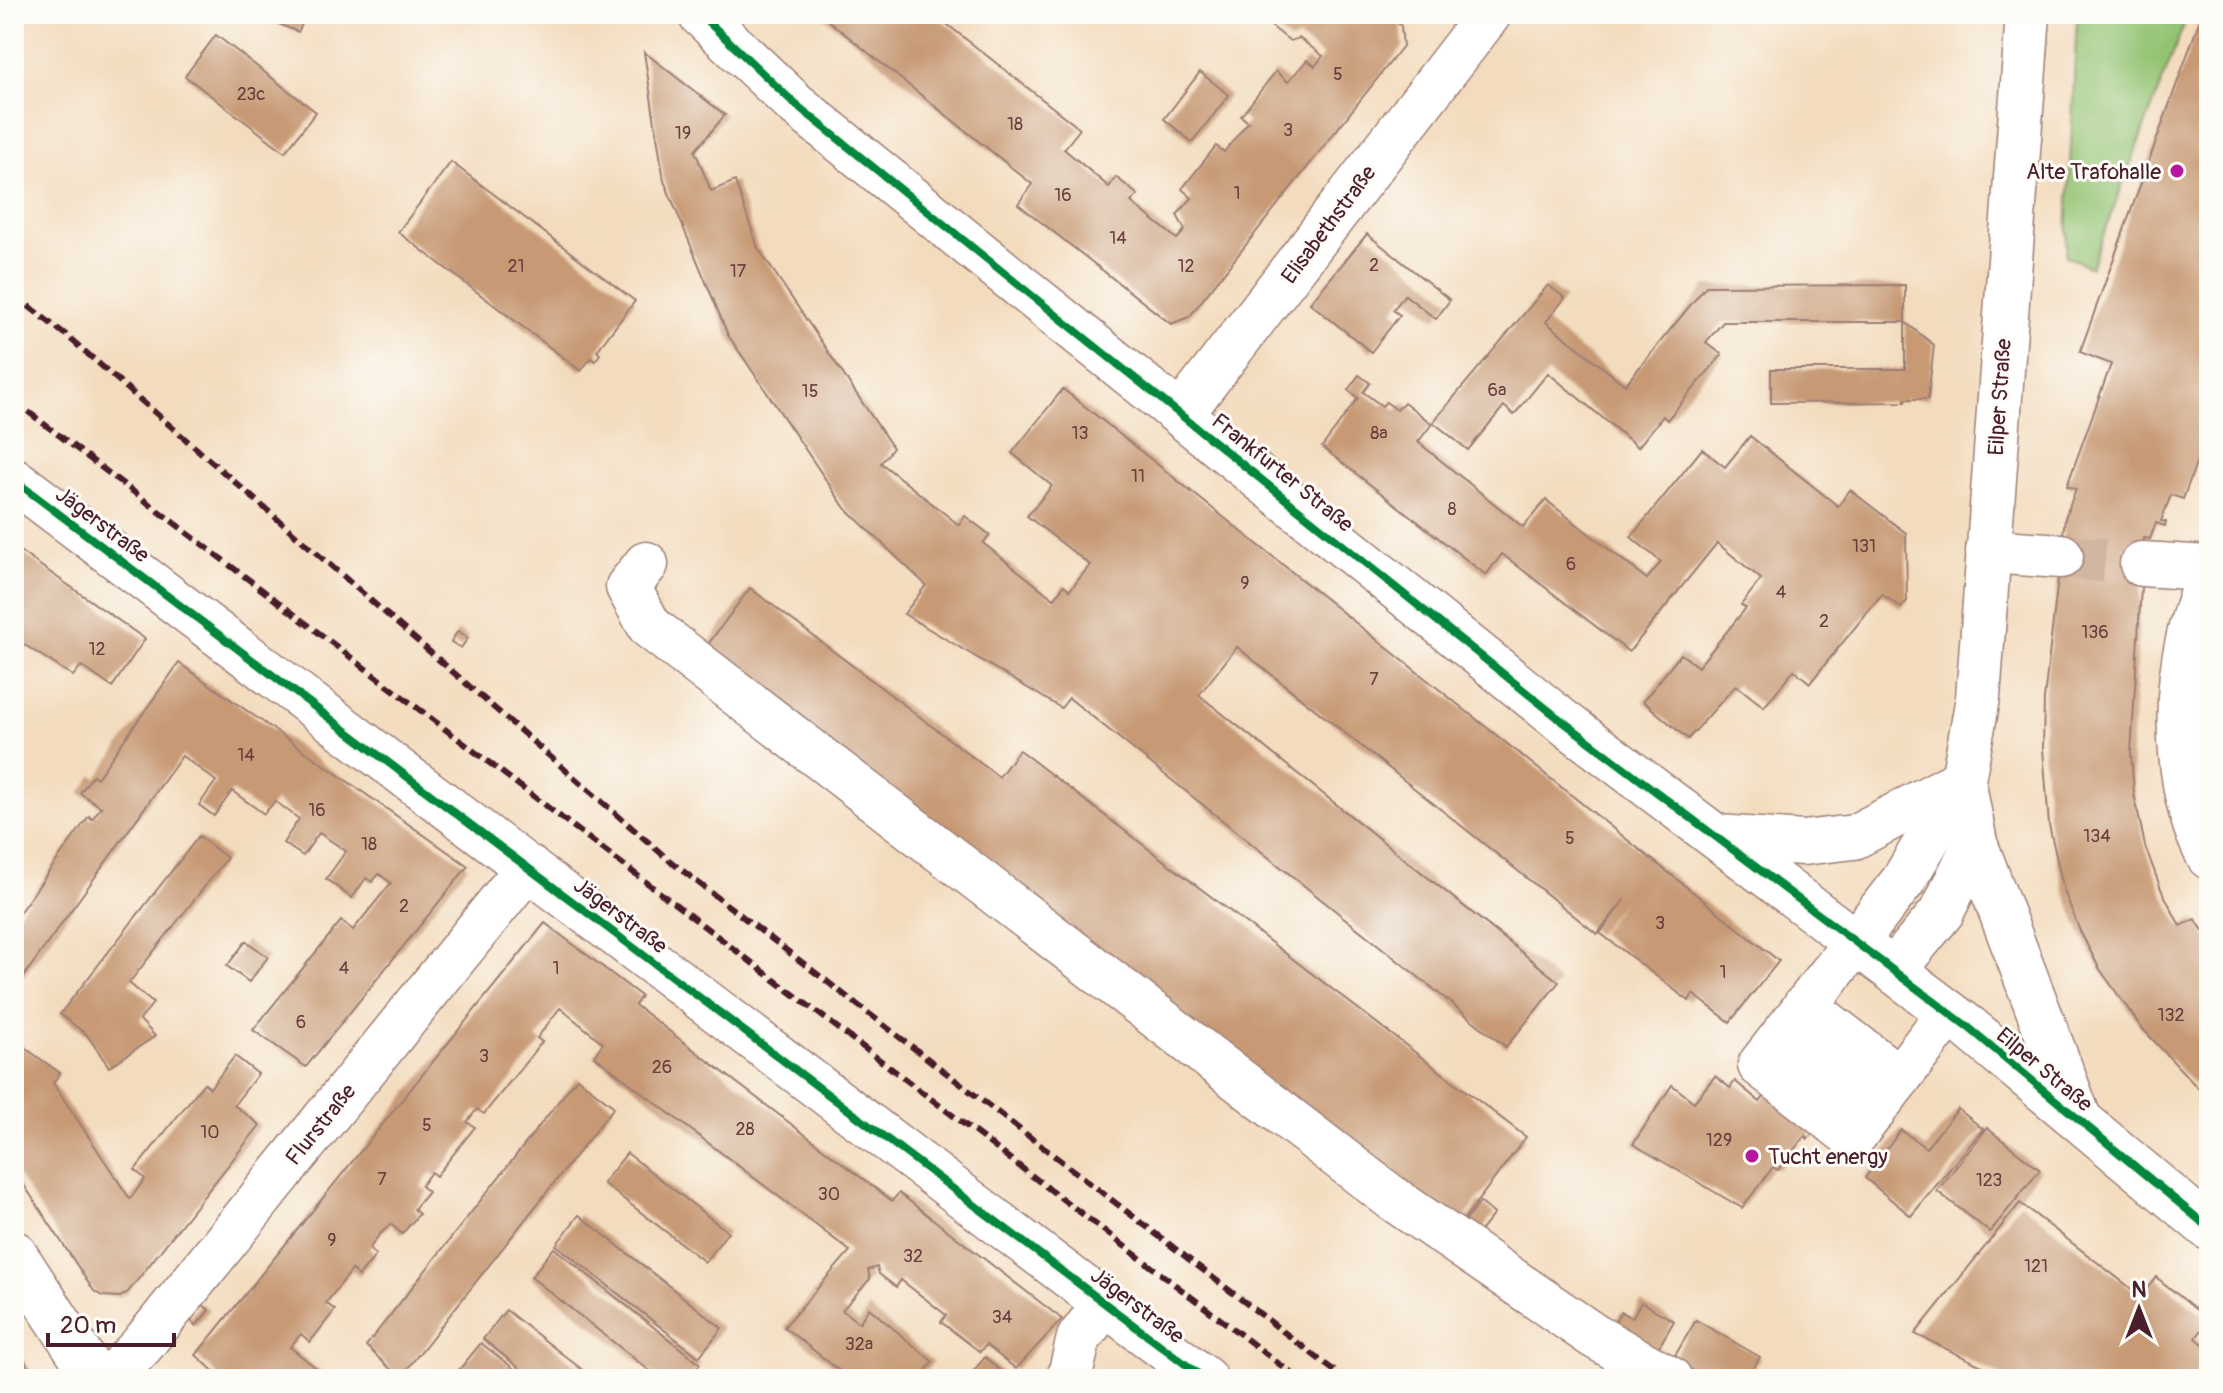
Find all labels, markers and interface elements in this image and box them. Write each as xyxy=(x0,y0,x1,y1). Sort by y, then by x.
house number: 5 xyxy=(1333,63,1343,86)
house number: 23c xyxy=(237,83,265,106)
house number: 18 xyxy=(1007,113,1023,136)
house number: 3 xyxy=(1283,119,1293,142)
house number: 19 xyxy=(675,122,691,145)
place label: Alte Trafohalle xyxy=(2026,158,2161,186)
street label: Elisabethstraße xyxy=(1275,160,1383,289)
marker: Alte Trafohalle xyxy=(2168,162,2186,180)
house number: 1 xyxy=(1233,182,1241,205)
house number: 16 xyxy=(1054,184,1072,207)
house number: 14 xyxy=(1109,227,1127,250)
house number: 2 xyxy=(1369,254,1379,277)
house number: 21 xyxy=(507,255,525,278)
house number: 12 xyxy=(1177,255,1195,278)
house number: 17 xyxy=(730,260,747,283)
street label: Eilper Straße xyxy=(1982,338,2018,456)
house number: 6a xyxy=(1488,379,1506,402)
house number: 15 xyxy=(802,380,818,403)
street label: Frankfurter Straße xyxy=(1206,407,1359,539)
house number: 13 xyxy=(1071,422,1089,445)
house number: 8a xyxy=(1370,422,1388,445)
house number: 11 xyxy=(1131,465,1145,488)
street label: Jägerstraße xyxy=(50,480,155,569)
house number: 8 xyxy=(1447,498,1457,521)
house number: 131 xyxy=(1852,535,1876,558)
house number: 6 xyxy=(1566,553,1576,576)
house number: 9 xyxy=(1240,572,1250,595)
house number: 4 xyxy=(1776,581,1787,604)
house number: 2 xyxy=(1819,610,1829,633)
house number: 136 xyxy=(2081,621,2109,644)
house number: 12 xyxy=(88,638,106,661)
house number: 7 xyxy=(1369,668,1379,691)
house number: 14 xyxy=(237,744,255,767)
house number: 16 xyxy=(308,799,326,822)
house number: 134 xyxy=(2083,825,2111,848)
house number: 5 xyxy=(1565,827,1575,850)
house number: 18 xyxy=(361,833,377,856)
street label: Jägerstraße xyxy=(568,871,673,960)
house number: 2 xyxy=(399,895,409,918)
house number: 3 xyxy=(1655,912,1665,935)
house number: 4 xyxy=(339,957,350,980)
house number: 1 xyxy=(552,957,560,980)
house number: 1 xyxy=(1719,961,1727,984)
house number: 132 xyxy=(2157,1004,2185,1027)
house number: 6 xyxy=(296,1011,306,1034)
street label: Eilper Straße xyxy=(1991,1021,2098,1118)
house number: 3 xyxy=(479,1045,489,1068)
house number: 26 xyxy=(652,1056,672,1079)
street label: Flurstraße xyxy=(279,1078,362,1171)
house number: 5 xyxy=(422,1114,432,1137)
house number: 28 xyxy=(735,1118,755,1141)
house number: 10 xyxy=(200,1121,220,1144)
house number: 129 xyxy=(1706,1129,1732,1152)
place label: Tucht energy xyxy=(1768,1143,1888,1171)
marker: Tucht energy xyxy=(1743,1147,1761,1165)
house number: 7 xyxy=(377,1168,387,1191)
house number: 123 xyxy=(1976,1169,2002,1192)
house number: 30 xyxy=(818,1183,840,1206)
house number: 9 xyxy=(327,1229,337,1252)
house number: 32 xyxy=(903,1245,923,1268)
house number: 121 xyxy=(2024,1255,2048,1278)
street label: Jägerstraße xyxy=(1085,1261,1190,1350)
north arrow xyxy=(2099,1269,2179,1349)
text: N xyxy=(2132,1276,2147,1304)
scale bar xyxy=(48,1297,174,1347)
house number: 34 xyxy=(992,1306,1013,1329)
text: 20 m xyxy=(60,1311,116,1340)
house number: 32a xyxy=(845,1333,873,1356)

